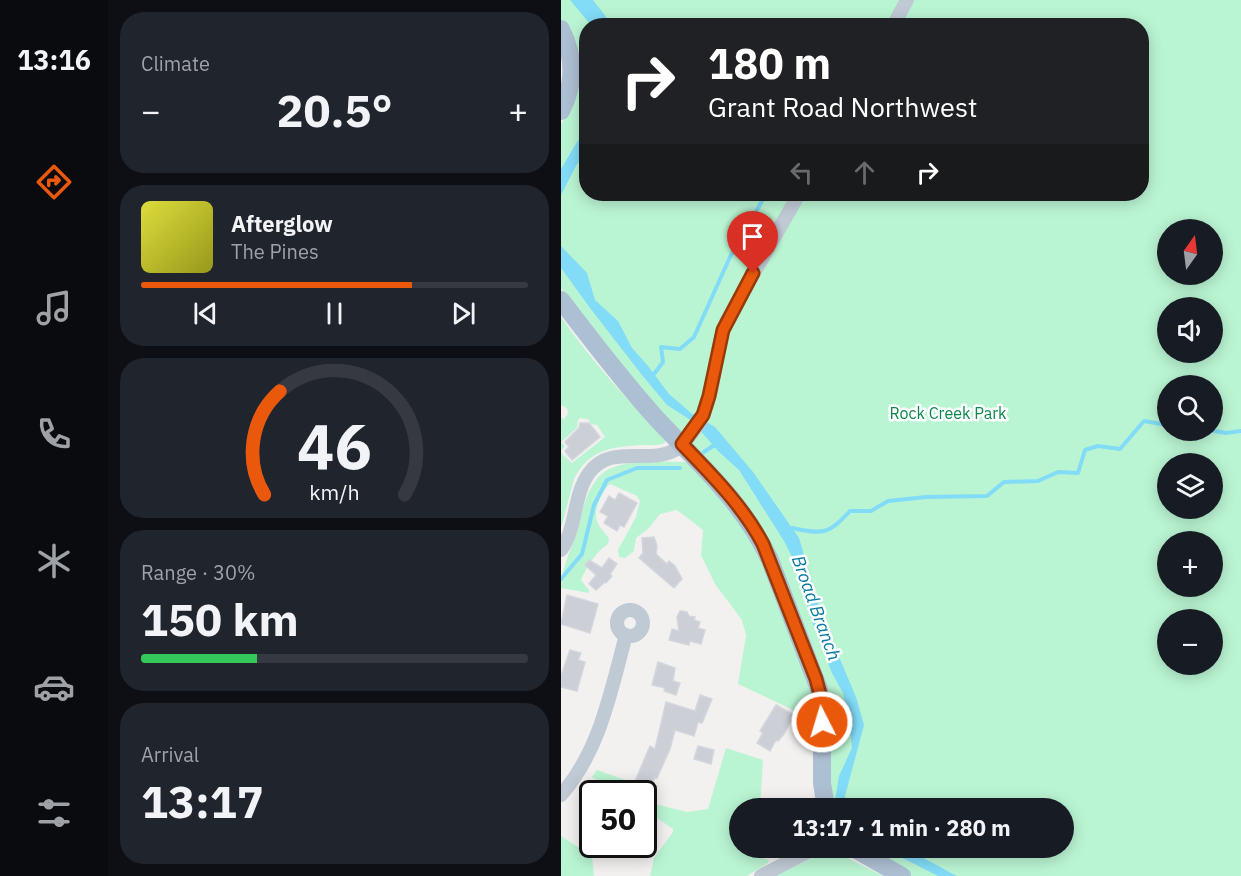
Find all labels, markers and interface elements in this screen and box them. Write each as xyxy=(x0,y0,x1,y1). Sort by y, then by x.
text: 180 m xyxy=(708,36,831,91)
text: 13:16 xyxy=(17,42,91,77)
icon: right xyxy=(609,42,687,120)
text: Climate xyxy=(141,50,210,77)
text: 20.5° xyxy=(276,81,393,139)
text: − xyxy=(141,89,161,132)
text: + xyxy=(508,89,528,132)
text: Grant Road Northwest xyxy=(708,89,977,124)
icon: left xyxy=(785,156,818,189)
icon: ahead xyxy=(848,156,881,189)
icon: right xyxy=(911,156,944,189)
icon: directions xyxy=(33,161,75,203)
text: Afterglow xyxy=(231,209,333,238)
pin xyxy=(727,211,778,273)
north arrow xyxy=(1157,219,1223,285)
map controls xyxy=(1157,219,1223,675)
icon: arrive xyxy=(736,220,769,253)
text: The Pines xyxy=(231,238,319,265)
icon: music xyxy=(33,287,75,329)
icon: previous xyxy=(189,297,222,330)
icon: pause xyxy=(318,297,351,330)
icon: next xyxy=(447,297,480,330)
button: sound xyxy=(1157,297,1223,363)
button: search xyxy=(1157,375,1223,441)
park label: Rock Creek Park xyxy=(889,403,1007,423)
text: 46 xyxy=(297,405,372,486)
icon: phone xyxy=(33,413,75,455)
button: layers xyxy=(1157,453,1223,519)
text: km/h xyxy=(309,478,360,506)
button: + xyxy=(1157,531,1223,597)
icon: climate xyxy=(33,540,75,582)
water label: Broad Branch xyxy=(787,552,846,664)
text: Range · 30% xyxy=(141,559,256,586)
text: 150 km xyxy=(141,590,299,648)
button: − xyxy=(1157,609,1223,675)
icon: car xyxy=(33,666,75,708)
position arrow xyxy=(790,690,854,754)
text: Arrival xyxy=(141,741,199,768)
text: 13:17 xyxy=(141,772,264,830)
speed limit sign: 50 xyxy=(579,780,657,858)
icon: filters xyxy=(33,792,75,834)
text: 13:17 · 1 min · 280 m xyxy=(792,813,1011,842)

